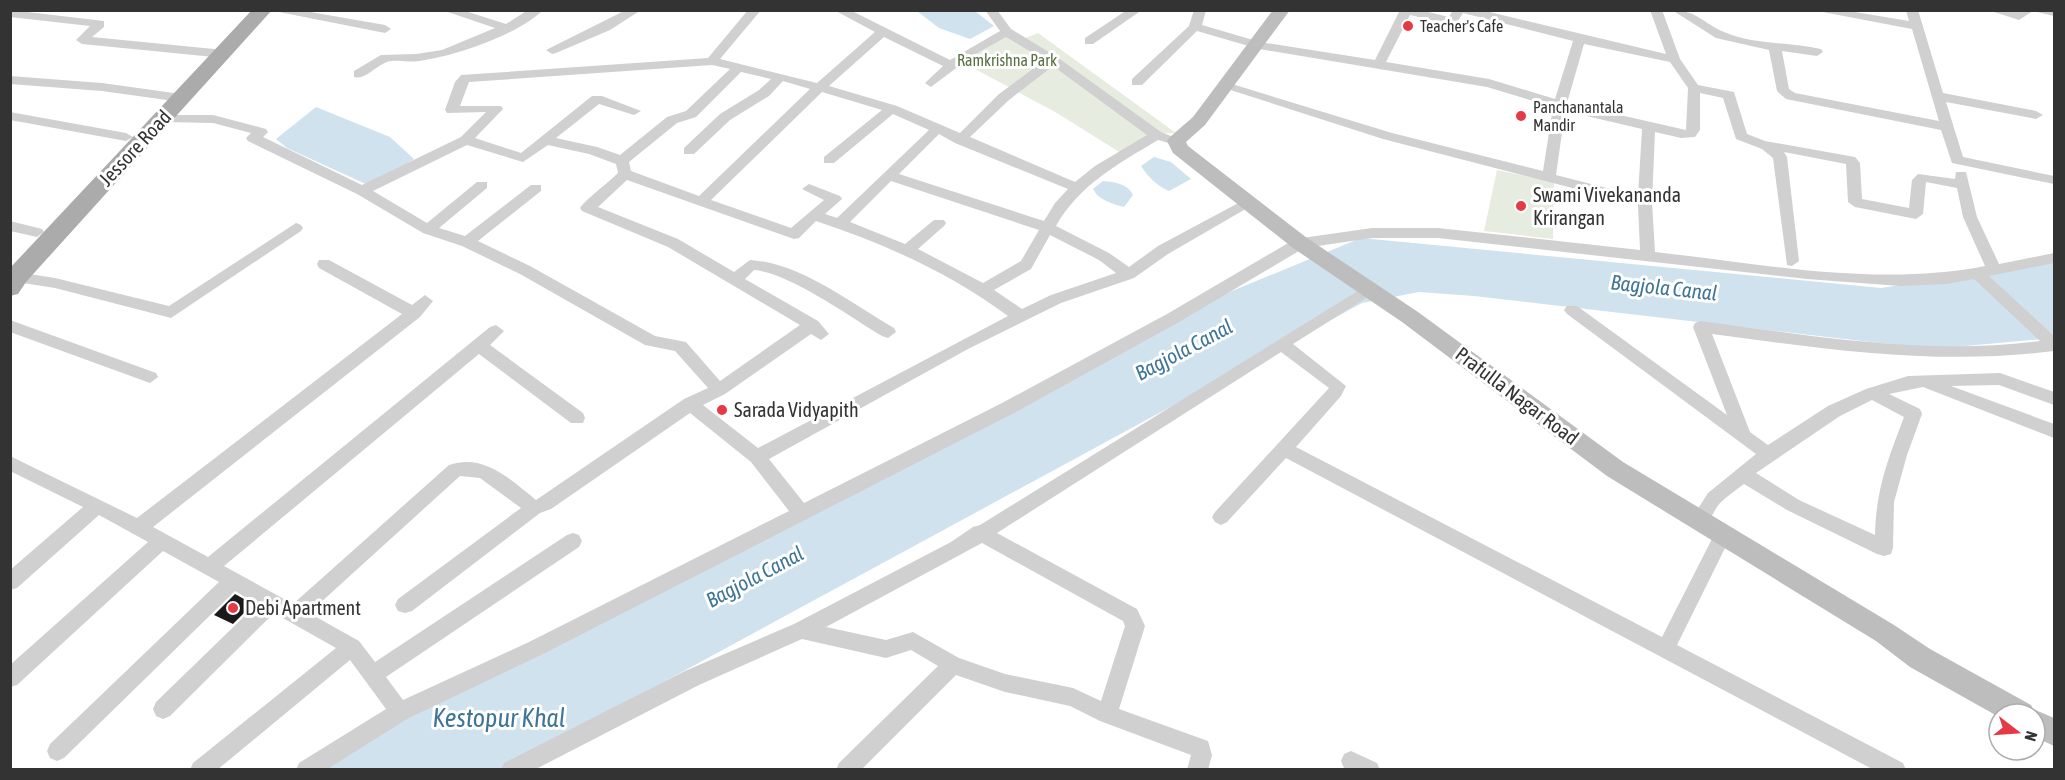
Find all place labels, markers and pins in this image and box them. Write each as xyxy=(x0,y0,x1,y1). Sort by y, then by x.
place label: Teacher's Cafe xyxy=(1420,17,1503,35)
marker: Teacher's Cafe xyxy=(1401,19,1415,33)
place label: Panchanantala Mandir xyxy=(1533,98,1624,134)
marker: Panchanantala Mandir xyxy=(1514,109,1528,123)
place label: Swami Vivekananda Krirangan xyxy=(1533,183,1681,229)
marker: Swami Vivekananda Krirangan xyxy=(1514,199,1528,213)
place label: Sarada Vidyapith xyxy=(734,398,859,421)
marker: Sarada Vidyapith xyxy=(715,403,729,417)
place label: Debi Apartment xyxy=(245,596,361,619)
marker: Debi Apartment xyxy=(226,601,240,615)

